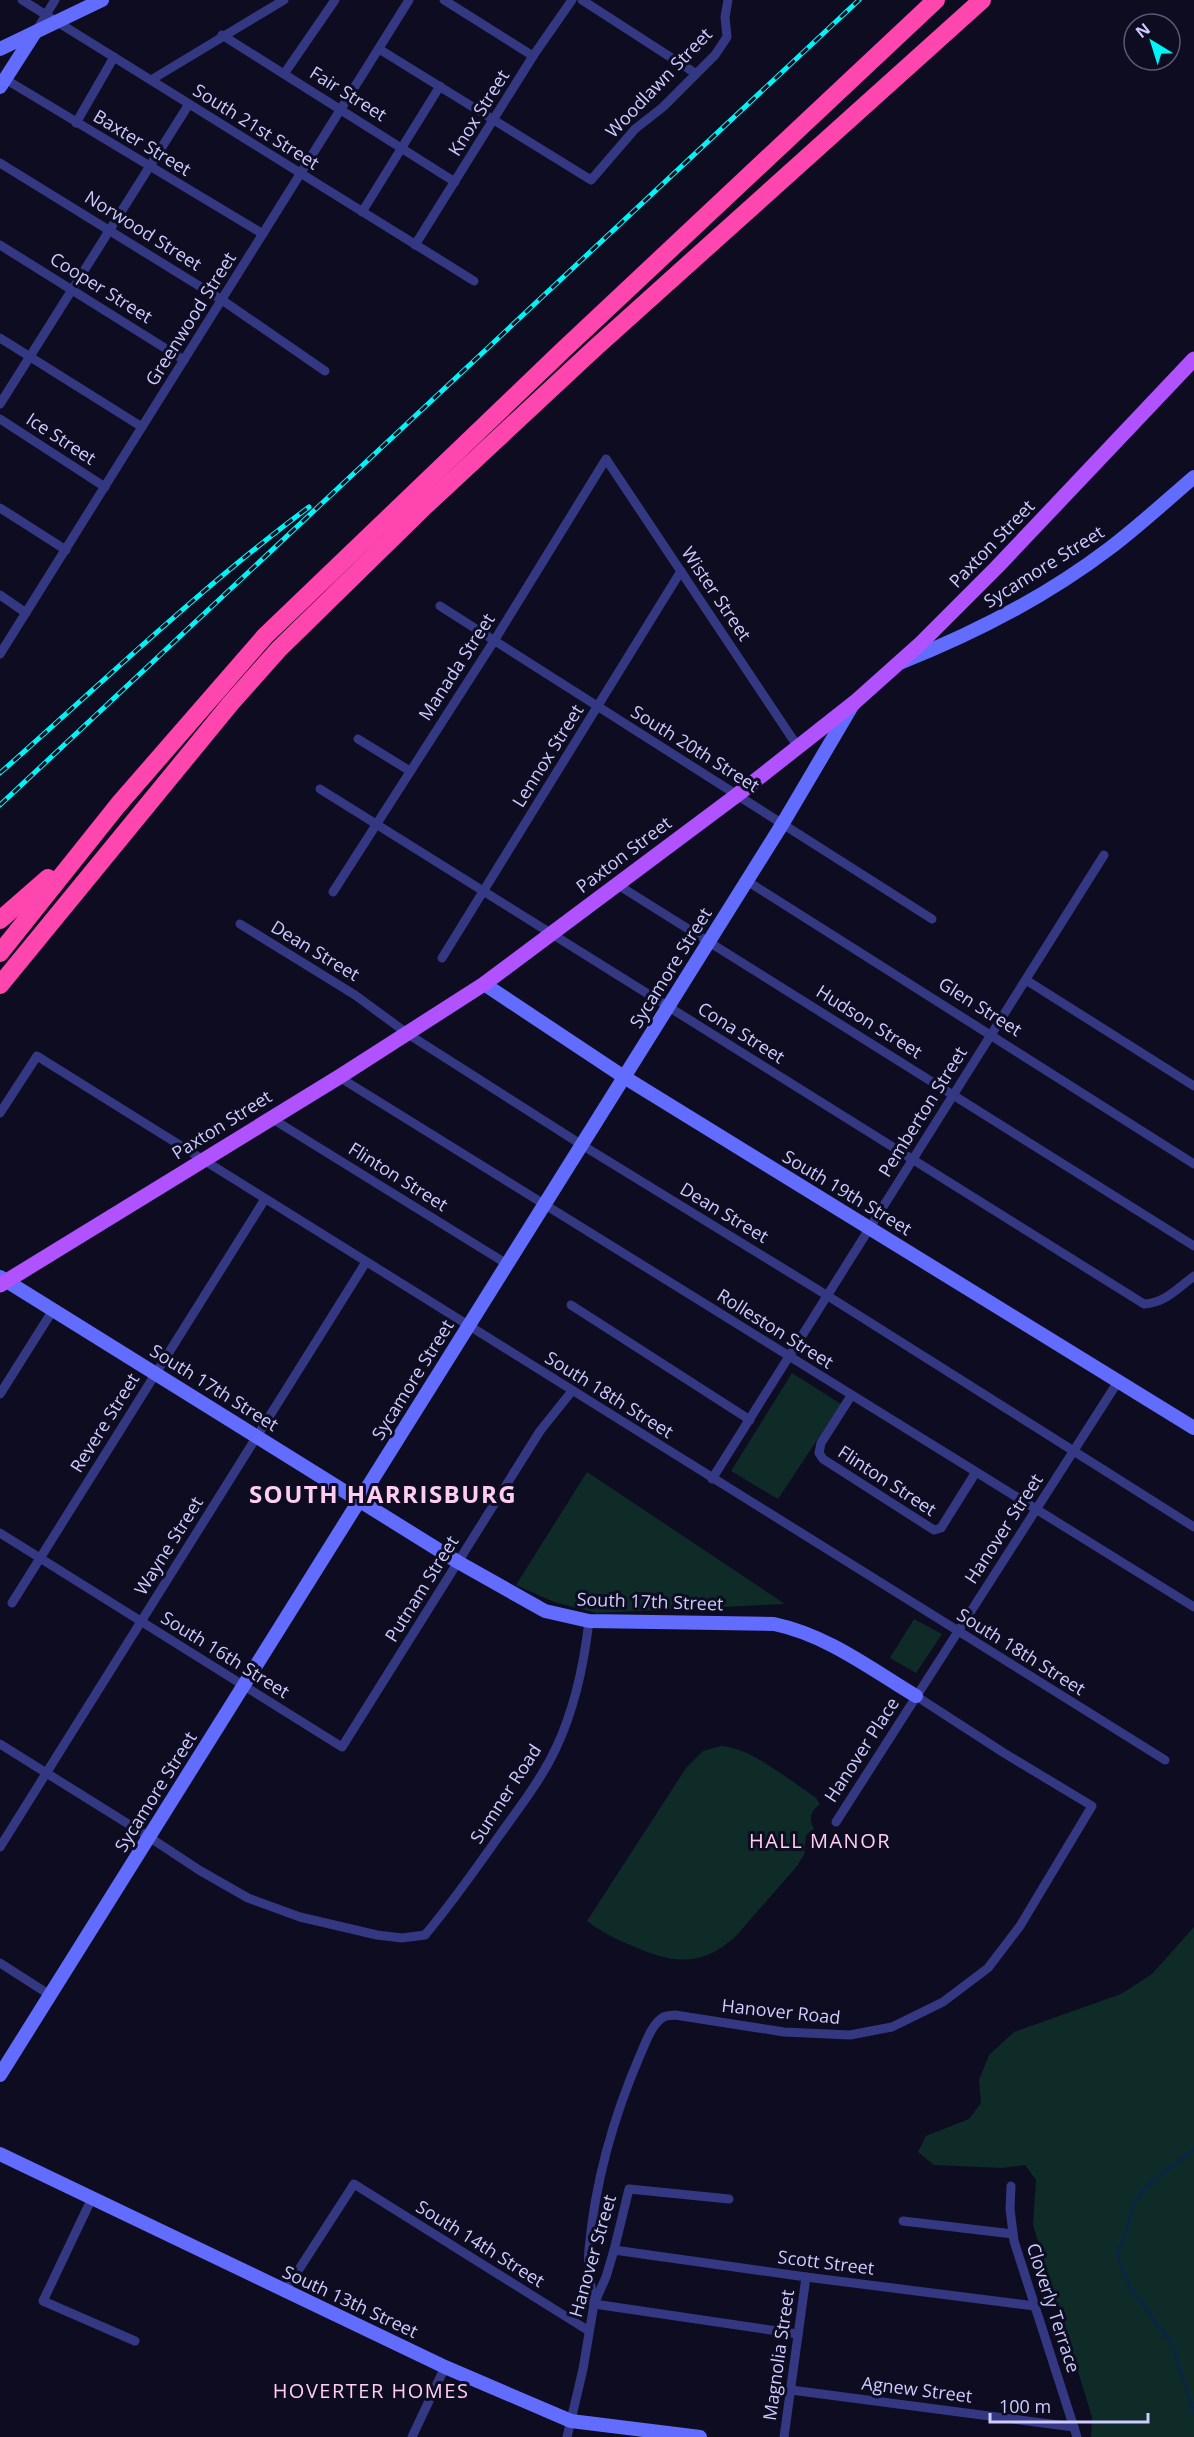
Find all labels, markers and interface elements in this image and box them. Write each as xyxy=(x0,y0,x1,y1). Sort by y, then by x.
north arrow xyxy=(1122,12,1182,72)
text: N xyxy=(1131,18,1155,43)
street label: Woodlawn Street xyxy=(600,22,717,142)
street label: Fair Street xyxy=(306,60,391,126)
street label: Knox Street xyxy=(442,65,514,160)
street label: South 21st Street xyxy=(189,78,324,175)
street label: Baxter Street xyxy=(89,104,196,181)
street label: Norwood Street xyxy=(81,185,206,276)
street label: Cooper Street xyxy=(46,246,157,328)
street label: Greenwood Street xyxy=(139,247,241,390)
street label: Ice Street xyxy=(22,407,101,470)
street label: Paxton Street xyxy=(943,494,1039,592)
street label: Sycamore Street xyxy=(979,520,1108,613)
street label: Wister Street xyxy=(677,542,757,645)
street label: Manada Street xyxy=(413,608,500,725)
street label: South 20th Street xyxy=(627,699,764,797)
street label: Lennox Street xyxy=(506,700,588,811)
street label: Paxton Street xyxy=(571,810,676,898)
street label: Sycamore Street xyxy=(624,903,717,1032)
street label: Dean Street xyxy=(267,914,364,986)
street label: Glen Street xyxy=(934,971,1027,1041)
street label: Hudson Street xyxy=(812,979,927,1063)
street label: Cona Street xyxy=(694,996,790,1068)
street label: Pemberton Street xyxy=(872,1042,972,1181)
street label: Paxton Street xyxy=(167,1084,276,1164)
street label: Flinton Street xyxy=(344,1136,453,1216)
street label: South 19th Street xyxy=(778,1144,917,1240)
street label: Dean Street xyxy=(676,1176,773,1248)
street label: Rolleston Street xyxy=(713,1283,838,1374)
street label: Sycamore Street xyxy=(366,1315,459,1444)
street label: South 17th Street xyxy=(146,1338,283,1436)
street label: South 18th Street xyxy=(541,1345,678,1443)
street label: Revere Street xyxy=(64,1368,144,1477)
street label: Flinton Street xyxy=(834,1439,941,1521)
street label: Hanover Street xyxy=(959,1469,1048,1588)
district label: SOUTH HARRISBURG xyxy=(249,1477,517,1510)
street label: Wayne Street xyxy=(128,1492,208,1599)
street label: Putnam Street xyxy=(379,1531,463,1646)
street label: South 17th Street xyxy=(576,1586,724,1616)
street label: South 18th Street xyxy=(953,1602,1090,1700)
street label: South 16th Street xyxy=(157,1605,294,1703)
street label: Hanover Place xyxy=(818,1692,904,1806)
street label: Sycamore Street xyxy=(109,1727,202,1856)
street label: Sumner Road xyxy=(464,1739,546,1848)
district label: HALL MANOR xyxy=(749,1827,891,1854)
street label: Hanover Road xyxy=(721,1993,842,2029)
street label: Hanover Street xyxy=(563,2192,621,2320)
street label: South 14th Street xyxy=(412,2194,549,2292)
street label: Cloverly Terrace xyxy=(1022,2240,1086,2376)
street label: Scott Street xyxy=(776,2244,876,2280)
street label: South 13th Street xyxy=(279,2259,422,2343)
street label: Magnolia Street xyxy=(757,2288,799,2422)
street label: Agnew Street xyxy=(860,2370,974,2408)
district label: HOVERTER HOMES xyxy=(273,2377,469,2404)
scale bar xyxy=(990,2386,1148,2424)
text: 100 m xyxy=(999,2394,1051,2418)

